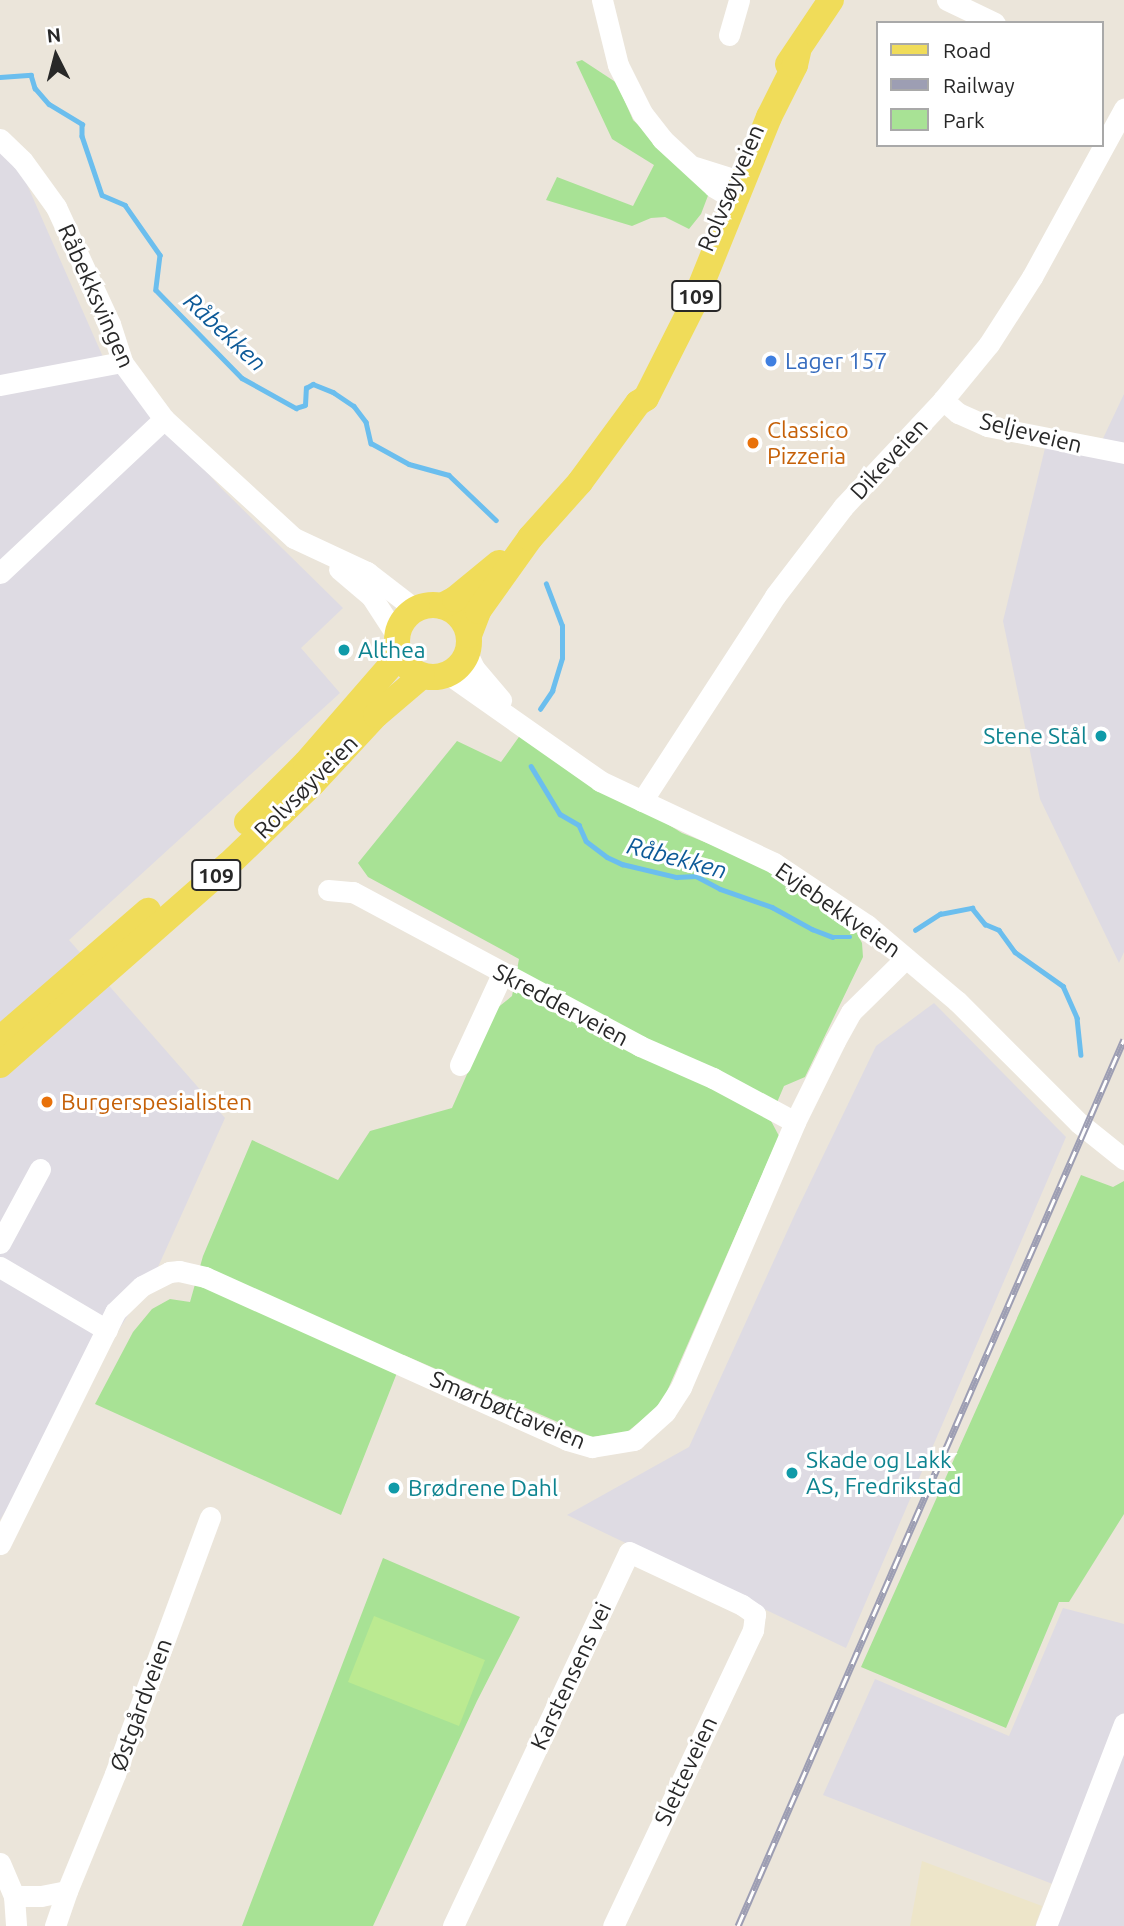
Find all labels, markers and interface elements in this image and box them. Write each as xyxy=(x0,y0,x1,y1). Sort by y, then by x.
north arrow xyxy=(21,21,91,91)
legend xyxy=(876,21,1103,147)
text: N xyxy=(46,23,62,47)
text: Road xyxy=(943,38,991,62)
text: Railway xyxy=(943,73,1015,97)
text: Park xyxy=(943,108,985,132)
street label: Rolvsøyveien xyxy=(692,120,770,256)
street label: Råbekksvingen xyxy=(52,220,140,372)
road number: 109 xyxy=(670,278,722,314)
water label: Råbekken xyxy=(178,287,272,377)
place label: Lager 157 xyxy=(785,347,887,375)
marker: Lager 157 xyxy=(763,353,779,369)
street label: Seljeveien xyxy=(977,407,1085,459)
street label: Dikeveien xyxy=(844,413,934,505)
place label: Classico Pizzeria xyxy=(767,416,849,470)
marker: Classico Pizzeria xyxy=(745,435,761,451)
place label: Althea xyxy=(358,636,426,664)
marker: Althea xyxy=(336,642,352,658)
place label: Stene Stål xyxy=(983,722,1087,750)
marker: Stene Stål xyxy=(1093,728,1109,744)
street label: Rolvsøyveien xyxy=(248,729,364,845)
water label: Råbekken xyxy=(624,831,730,885)
street label: Evjebekkveien xyxy=(770,857,906,963)
road number: 109 xyxy=(190,858,242,892)
street label: Skredderveien xyxy=(489,958,633,1052)
place label: Burgerspesialisten xyxy=(61,1088,252,1116)
marker: Burgerspesialisten xyxy=(39,1094,55,1110)
street label: Smørbøttaveien xyxy=(426,1365,590,1455)
place label: Skade og Lakk AS, Fredrikstad xyxy=(806,1446,961,1500)
marker: Skade og Lakk AS, Fredrikstad xyxy=(784,1465,800,1481)
place label: Brødrene Dahl xyxy=(408,1474,558,1502)
marker: Brødrene Dahl xyxy=(386,1480,402,1496)
street label: Karstensens vei xyxy=(525,1598,617,1754)
street label: Østgårdveien xyxy=(104,1635,178,1775)
street label: Sletteveien xyxy=(649,1712,723,1830)

